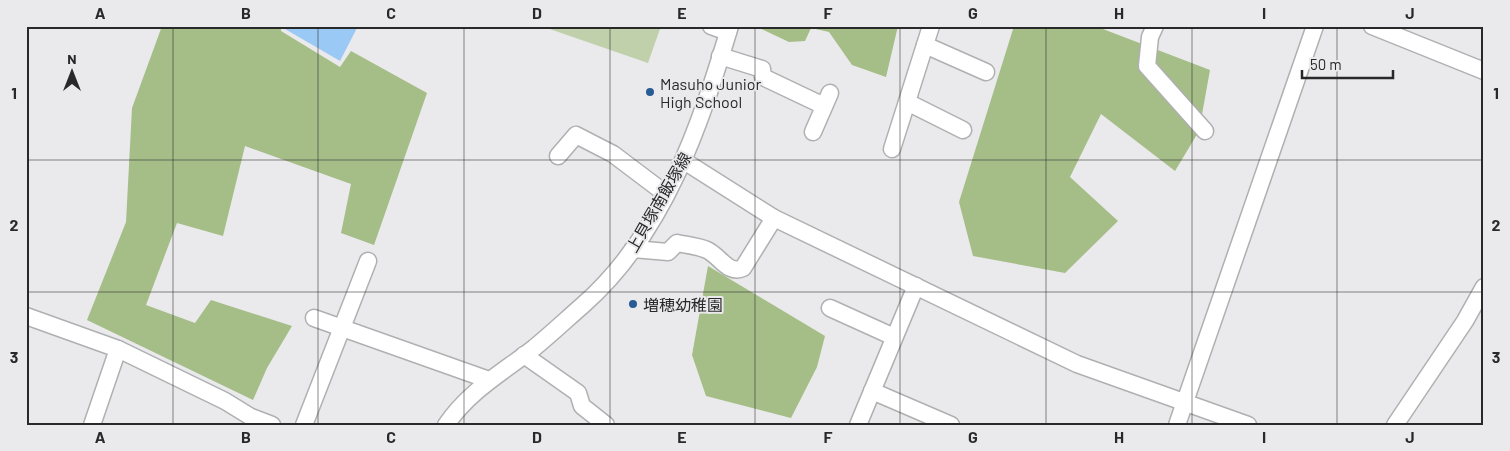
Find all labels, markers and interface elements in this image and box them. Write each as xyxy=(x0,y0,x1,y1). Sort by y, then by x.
text: A xyxy=(95,3,106,22)
text: B xyxy=(241,3,251,22)
text: C xyxy=(386,3,396,22)
text: D xyxy=(532,3,542,22)
text: E xyxy=(677,3,687,22)
text: F xyxy=(824,3,833,22)
text: G xyxy=(968,3,978,22)
text: H xyxy=(1114,3,1124,22)
text: I xyxy=(1262,3,1266,22)
text: J xyxy=(1405,3,1415,22)
north arrow xyxy=(48,48,98,98)
scale bar xyxy=(1302,48,1394,80)
text: N xyxy=(67,50,77,67)
text: 50 m xyxy=(1310,55,1342,73)
place label: Masuho Junior High School xyxy=(660,74,762,111)
text: 1 xyxy=(11,83,17,102)
text: 1 xyxy=(1493,83,1499,102)
marker: Masuho Junior High School xyxy=(644,86,656,98)
street label: 上貝塚南飯塚線 xyxy=(622,149,694,255)
text: 2 xyxy=(10,215,19,234)
text: 2 xyxy=(1492,215,1501,234)
place label: 増穂幼稚園 xyxy=(643,295,723,314)
marker: 増穂幼稚園 xyxy=(627,298,639,310)
text: 3 xyxy=(10,347,18,366)
text: 3 xyxy=(1492,347,1500,366)
text: A xyxy=(95,427,106,446)
text: B xyxy=(241,427,251,446)
text: C xyxy=(386,427,396,446)
text: D xyxy=(532,427,542,446)
text: E xyxy=(677,427,687,446)
text: F xyxy=(824,427,833,446)
text: G xyxy=(968,427,978,446)
text: H xyxy=(1114,427,1124,446)
text: I xyxy=(1262,427,1266,446)
text: J xyxy=(1405,427,1415,446)

